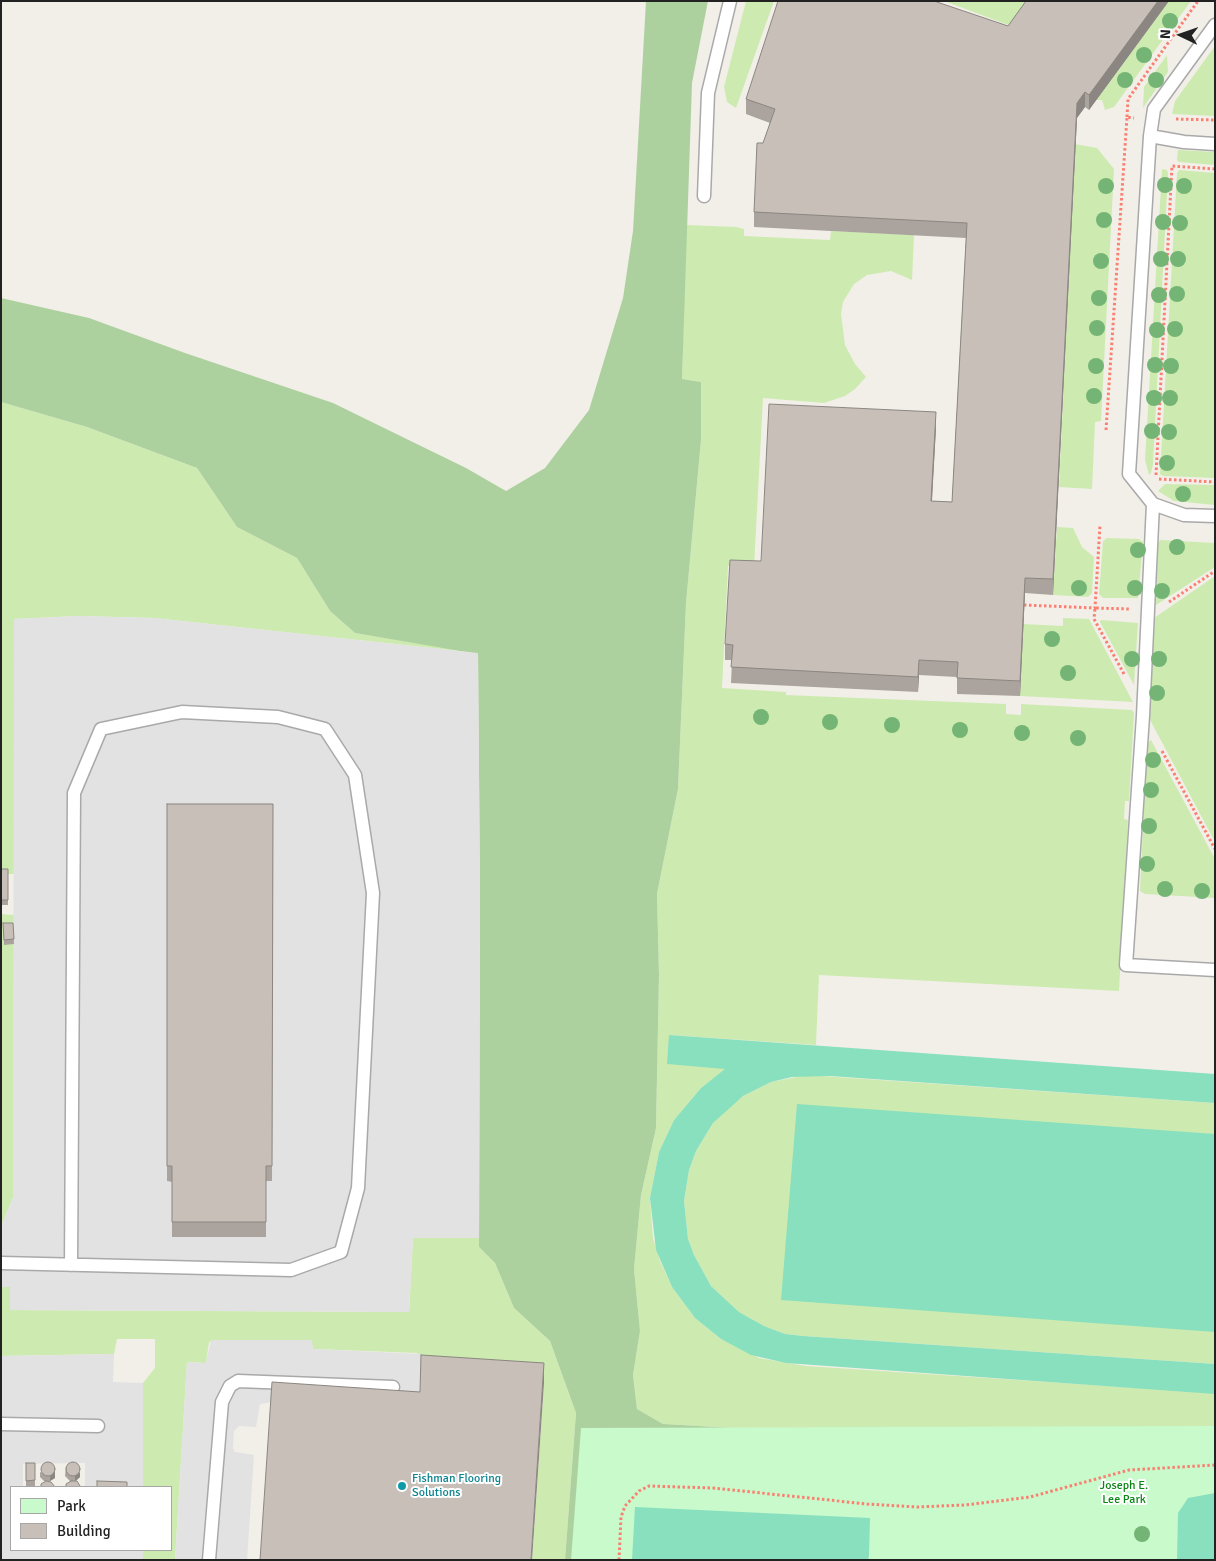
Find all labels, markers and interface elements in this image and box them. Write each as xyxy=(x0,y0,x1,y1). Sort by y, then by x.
north arrow xyxy=(1156,10,1206,60)
text: N xyxy=(1157,29,1174,40)
place label: Fishman Flooring Solutions xyxy=(412,1472,501,1500)
park label: Joseph E. Lee Park xyxy=(1100,1479,1148,1507)
marker: Fishman Flooring Solutions xyxy=(396,1480,408,1492)
legend xyxy=(10,1486,172,1551)
text: Park xyxy=(57,1497,86,1515)
text: Building xyxy=(57,1522,111,1540)

